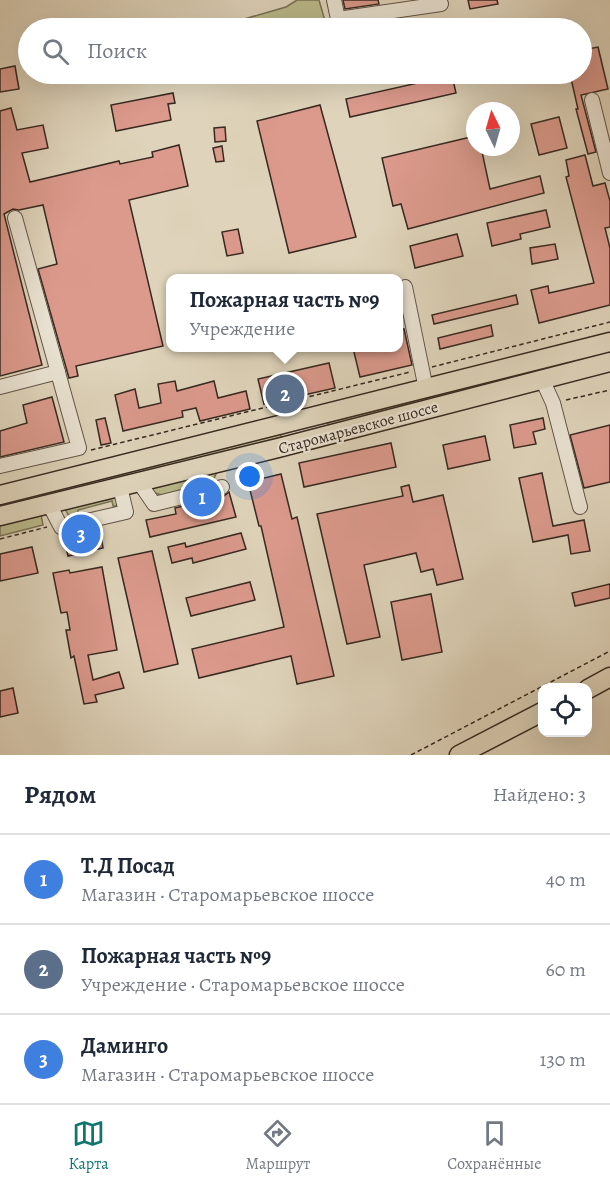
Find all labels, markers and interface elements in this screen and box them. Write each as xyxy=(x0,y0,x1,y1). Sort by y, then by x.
search box xyxy=(18,18,592,84)
icon: search xyxy=(39,35,72,68)
text: Поиск xyxy=(87,36,147,66)
north arrow xyxy=(466,102,520,156)
popup xyxy=(166,274,403,352)
text: Пожарная часть №9 xyxy=(189,285,380,315)
text: Учреждение xyxy=(189,315,295,342)
pin: 2 xyxy=(266,372,304,416)
street label: Старомарьевское шоссе xyxy=(276,396,441,460)
your location xyxy=(235,462,264,491)
pin: 1 xyxy=(182,474,222,520)
pin: 3 xyxy=(62,512,100,556)
map controls xyxy=(538,683,592,737)
button: locate xyxy=(538,683,592,737)
text: Рядом xyxy=(24,777,96,812)
text: Найдено: 3 xyxy=(493,781,586,808)
text: Т.Д Посад xyxy=(81,851,175,881)
text: 1 xyxy=(40,866,47,893)
text: 40 m xyxy=(546,866,586,893)
text: Магазин · Старомарьевское шоссе xyxy=(81,881,374,908)
text: Пожарная часть №9 xyxy=(81,941,271,971)
text: 2 xyxy=(39,956,48,983)
text: 60 m xyxy=(546,956,586,983)
text: Учреждение · Старомарьевское шоссе xyxy=(81,971,405,998)
text: Даминго xyxy=(81,1031,168,1061)
text: 3 xyxy=(39,1046,48,1073)
text: 130 m xyxy=(540,1046,586,1073)
text: Магазин · Старомарьевское шоссе xyxy=(81,1061,374,1088)
tab: Карта xyxy=(68,1117,109,1175)
tab: Маршрут xyxy=(246,1117,310,1175)
tab: Сохранённые xyxy=(447,1117,542,1175)

